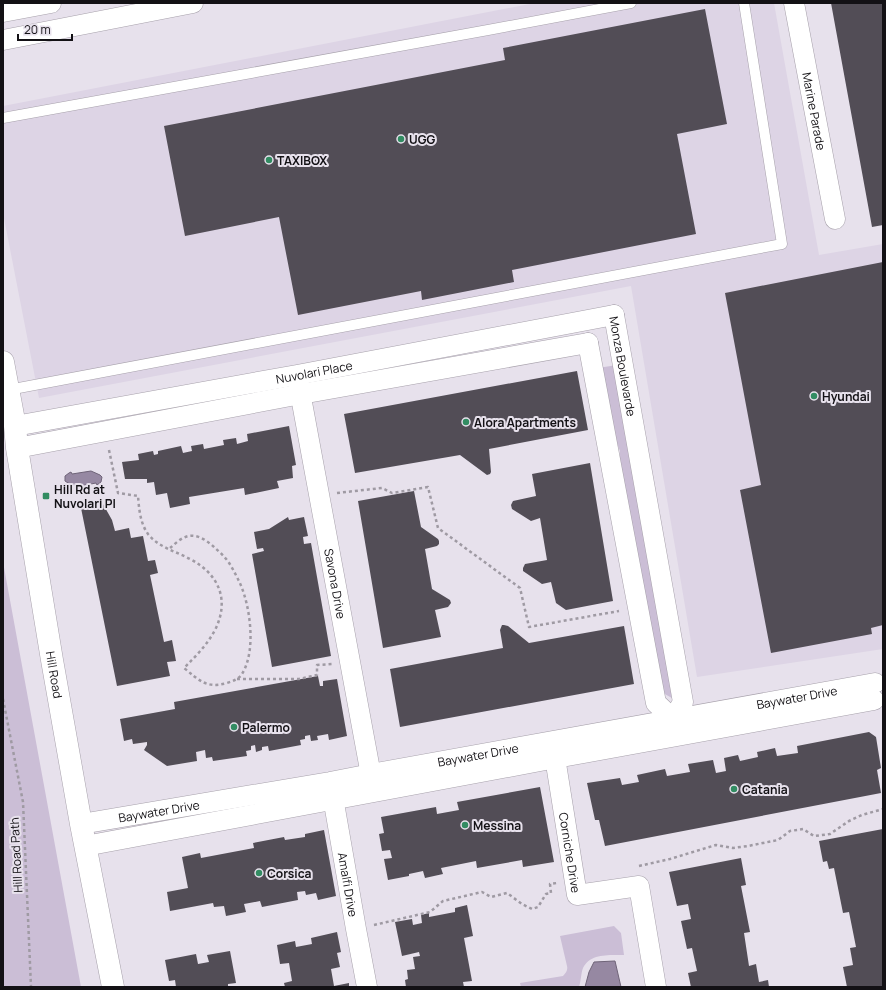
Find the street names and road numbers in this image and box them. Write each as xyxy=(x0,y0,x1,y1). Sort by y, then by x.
street label: Marine Parade xyxy=(799,71,830,151)
street label: Monza Boulevarde xyxy=(606,315,640,418)
street label: Nuvolari Place xyxy=(274,356,354,387)
street label: Savona Drive xyxy=(321,547,350,620)
street label: Hill Road xyxy=(42,650,67,700)
street label: Baywater Drive xyxy=(755,681,839,713)
street label: Baywater Drive xyxy=(436,739,520,770)
street label: Baywater Drive xyxy=(117,796,201,826)
street label: Corniche Drive xyxy=(555,811,585,894)
street label: Hill Road Path xyxy=(6,817,26,893)
street label: Amalfi Drive xyxy=(334,851,362,918)

